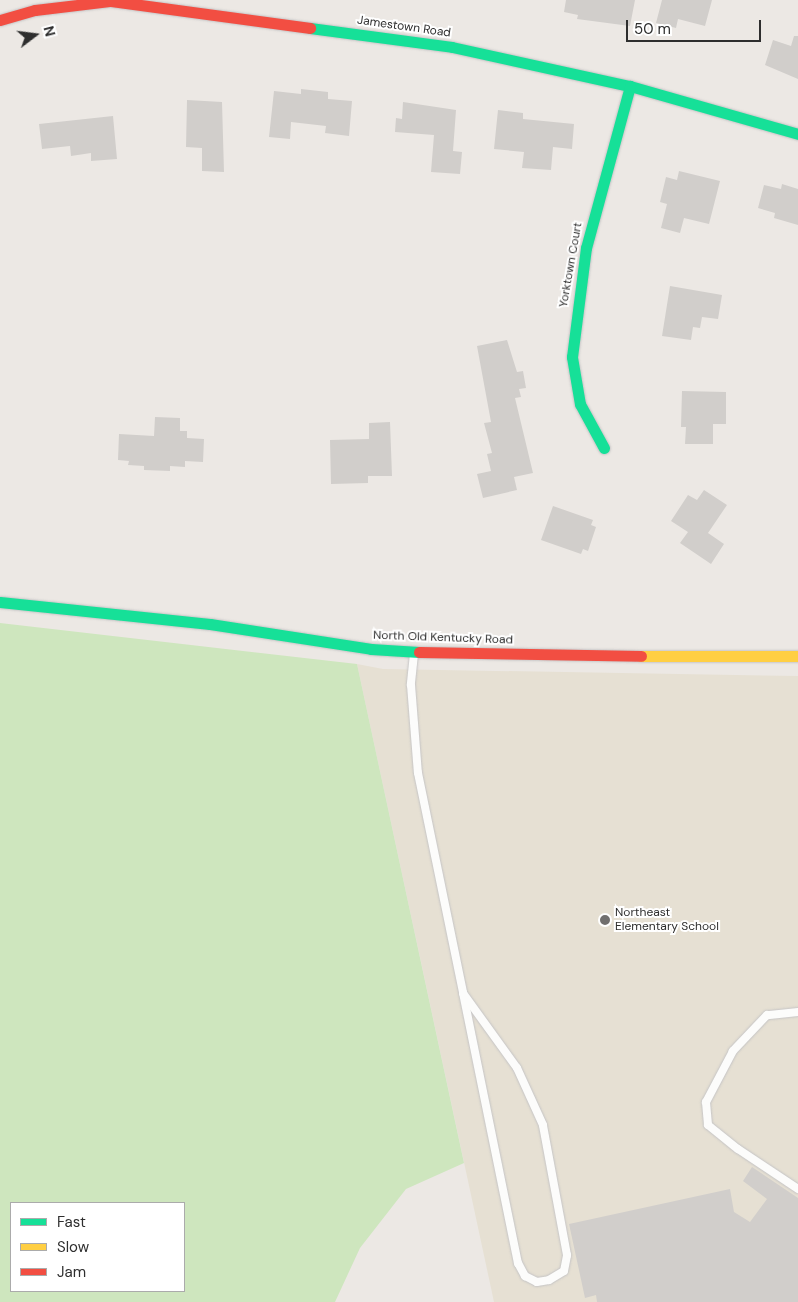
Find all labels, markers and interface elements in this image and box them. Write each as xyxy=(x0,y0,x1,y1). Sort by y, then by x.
north arrow xyxy=(10,10,60,60)
scale bar xyxy=(628,10,763,42)
street label: Jamestown Road xyxy=(356,13,452,41)
text: 50 m xyxy=(634,19,671,39)
text: N xyxy=(39,24,60,38)
street label: Yorktown Court xyxy=(556,221,586,309)
street label: North Old Kentucky Road xyxy=(373,628,513,648)
place label: Northeast Elementary School xyxy=(615,906,719,934)
marker: Northeast Elementary School xyxy=(599,914,611,926)
legend xyxy=(10,1202,185,1292)
text: Fast xyxy=(57,1212,86,1232)
text: Slow xyxy=(57,1237,89,1257)
text: Jam xyxy=(57,1262,86,1282)

